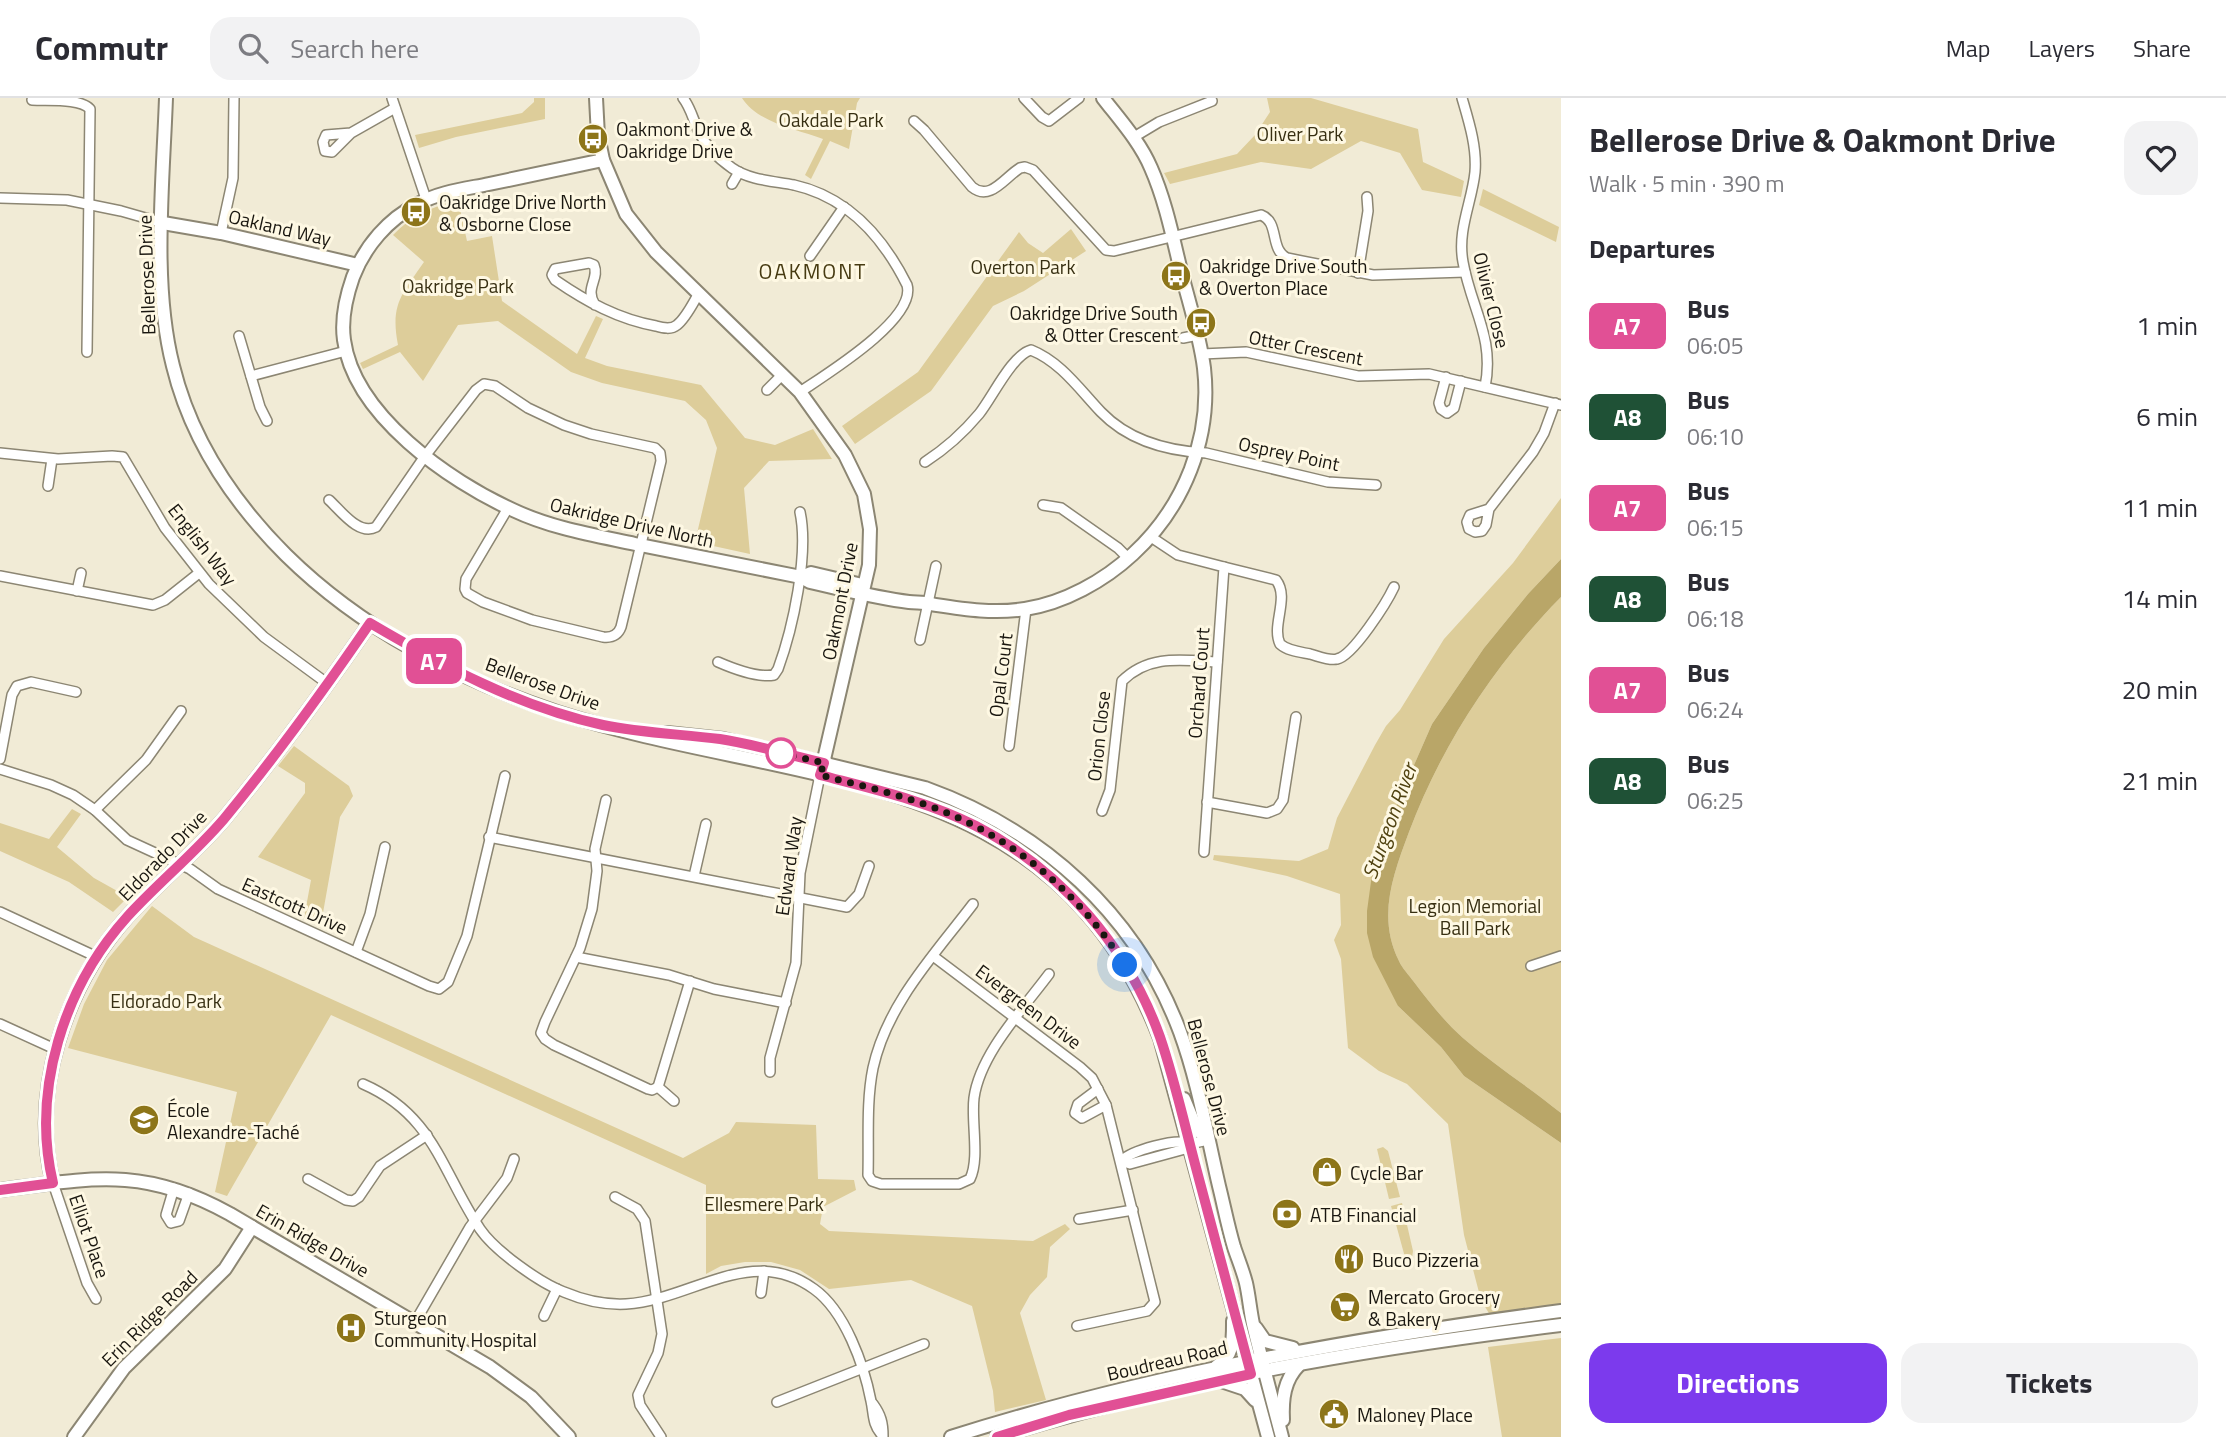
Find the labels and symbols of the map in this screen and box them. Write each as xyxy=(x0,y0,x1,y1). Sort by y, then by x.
park label: Oakdale Park xyxy=(778,105,884,134)
place label: Oakmont Drive & Oakridge Drive xyxy=(616,114,753,165)
park label: Oliver Park xyxy=(1257,119,1343,148)
bus stop icon: Oakmont Drive & Oakridge Drive xyxy=(576,122,610,156)
place label: Oakridge Drive North & Osborne Close xyxy=(439,187,606,238)
bus stop icon: Oakridge Drive North & Osborne Close xyxy=(399,195,433,229)
street label: Oakland Way xyxy=(226,201,334,253)
street label: Bellerose Drive xyxy=(129,214,163,336)
street label: Olivier Close xyxy=(1466,249,1518,351)
place label: Oakridge Drive South & Overton Place xyxy=(1199,251,1368,302)
park label: Overton Park xyxy=(970,252,1076,281)
district label: OAKMONT xyxy=(759,255,867,287)
bus stop icon: Oakridge Drive South & Overton Place xyxy=(1159,259,1193,293)
park label: Oakridge Park xyxy=(402,271,514,300)
place label: Oakridge Drive South & Otter Crescent xyxy=(1009,298,1178,349)
bus stop icon: Oakridge Drive South & Otter Crescent xyxy=(1184,306,1218,340)
street label: Otter Crescent xyxy=(1246,322,1366,372)
street label: Osprey Point xyxy=(1236,428,1343,478)
street label: Oakridge Drive North xyxy=(547,489,717,555)
street label: English Way xyxy=(162,497,244,591)
street label: Oakmont Drive xyxy=(813,540,865,662)
street label: Orchard Court xyxy=(1180,626,1216,739)
street label: Opal Court xyxy=(980,631,1020,719)
line badge: A7 xyxy=(402,638,466,684)
street label: Bellerose Drive xyxy=(482,649,604,717)
street label: Orion Close xyxy=(1079,689,1117,783)
unlabelled marker xyxy=(766,738,796,768)
water label: Sturgeon River xyxy=(1353,757,1426,883)
street label: Eldorado Drive xyxy=(111,803,213,907)
street label: Edward Way xyxy=(767,814,809,918)
street label: Eastcott Drive xyxy=(238,869,352,941)
park label: Legion Memorial Ball Park xyxy=(1409,891,1541,942)
your location xyxy=(1107,947,1142,982)
street label: Evergreen Drive xyxy=(970,956,1088,1056)
park label: Eldorado Park xyxy=(110,986,222,1015)
street label: Bellerose Drive xyxy=(1180,1015,1240,1139)
place label: École Alexandre-Taché xyxy=(167,1095,300,1146)
school or university icon: École Alexandre-Taché xyxy=(127,1103,161,1137)
shop icon: Cycle Bar xyxy=(1310,1155,1344,1189)
place label: Cycle Bar xyxy=(1350,1158,1424,1187)
park label: Ellesmere Park xyxy=(704,1189,824,1218)
street label: Elliot Place xyxy=(62,1190,118,1282)
street label: Erin Ridge Drive xyxy=(251,1196,375,1284)
bank icon: ATB Financial xyxy=(1270,1197,1304,1231)
place label: ATB Financial xyxy=(1310,1200,1417,1229)
restaurant icon: Buco Pizzeria xyxy=(1332,1242,1366,1276)
place label: Buco Pizzeria xyxy=(1372,1245,1479,1274)
street label: Erin Ridge Road xyxy=(94,1263,204,1373)
place label: Mercato Grocery & Bakery xyxy=(1368,1282,1500,1333)
supermarket icon: Mercato Grocery & Bakery xyxy=(1328,1290,1362,1324)
place label: Sturgeon Community Hospital xyxy=(374,1303,537,1354)
hospital icon: Sturgeon Community Hospital xyxy=(334,1311,368,1345)
street label: Boudreau Road xyxy=(1104,1332,1230,1388)
public building icon: Maloney Place xyxy=(1317,1397,1351,1431)
place label: Maloney Place xyxy=(1357,1400,1473,1429)

